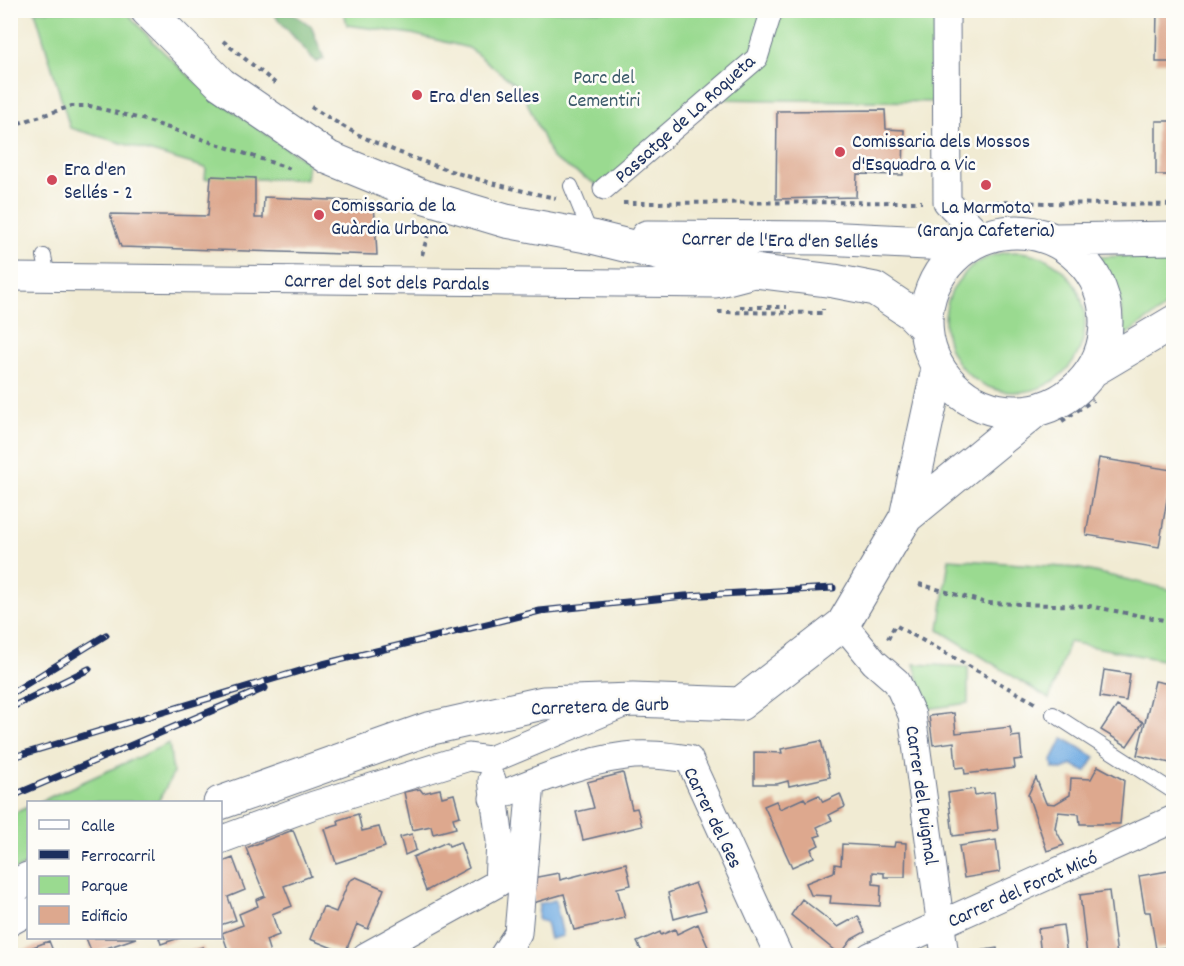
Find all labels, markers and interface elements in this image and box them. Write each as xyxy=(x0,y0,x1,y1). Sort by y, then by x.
street label: Passatge de La Roqueta xyxy=(609,49,763,191)
park label: Parc del Cementiri xyxy=(568,65,641,116)
place label: Era d'en Selles xyxy=(429,84,540,112)
marker: Era d'en Selles xyxy=(410,88,424,102)
place label: Comissaria dels Mossos d'Esquadra a Vic xyxy=(852,129,1030,180)
marker: Comissaria dels Mossos d'Esquadra a Vic xyxy=(833,145,847,159)
place label: Era d'en Sellés - 2 xyxy=(64,157,133,208)
marker: Era d'en Sellés - 2 xyxy=(45,173,59,187)
marker: La Marmota (Granja Cafeteria) xyxy=(979,178,993,192)
place label: Comissaria de la Guàrdia Urbana xyxy=(331,193,456,244)
place label: La Marmota (Granja Cafeteria) xyxy=(917,195,1055,246)
marker: Comissaria de la Guàrdia Urbana xyxy=(312,208,326,222)
street label: Carrer de l'Era d'en Sellés xyxy=(681,226,879,258)
street label: Carrer del Sot dels Pardals xyxy=(284,268,490,300)
street label: Carretera de Gurb xyxy=(531,692,670,724)
street label: Carrer del Puigmal xyxy=(896,724,944,867)
street label: Carrer del Ges xyxy=(675,763,748,874)
legend xyxy=(27,801,222,939)
text: Calle xyxy=(81,815,115,840)
text: Ferrocarril xyxy=(81,845,156,870)
street label: Carrer del Forat Micó xyxy=(944,845,1103,936)
text: Parque xyxy=(81,875,128,900)
text: Edificio xyxy=(81,905,128,930)

